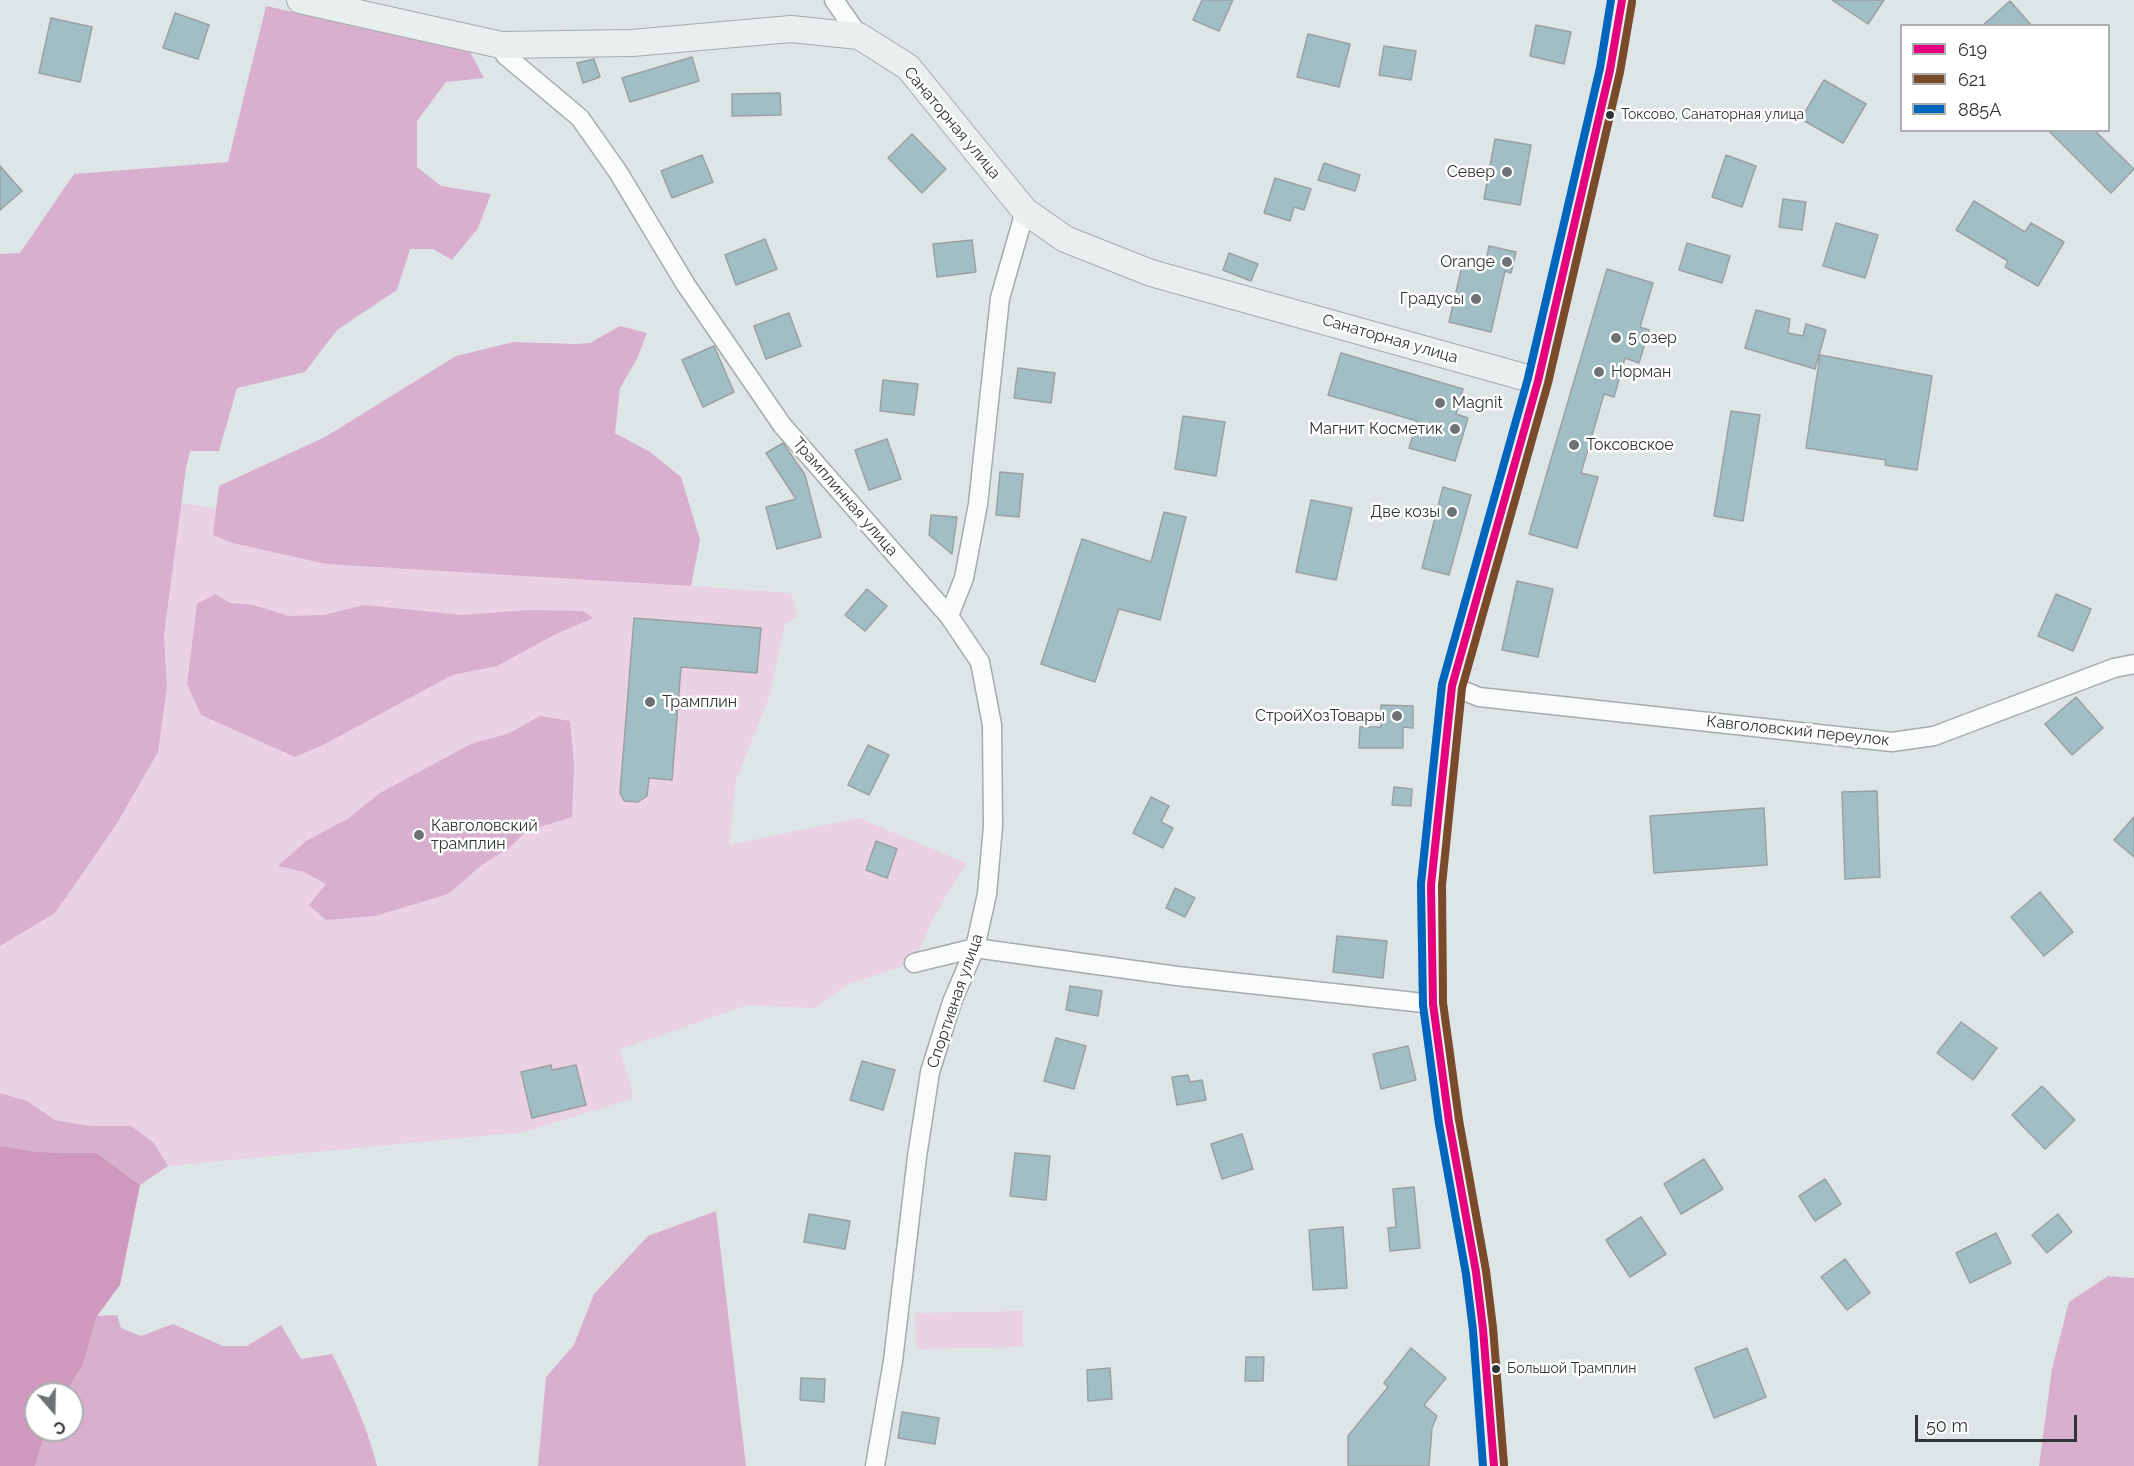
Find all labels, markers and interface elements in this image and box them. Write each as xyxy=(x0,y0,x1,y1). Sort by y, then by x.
legend xyxy=(1900,24,2110,132)
text: 619 xyxy=(1958,39,1987,60)
street label: Санаторная улица xyxy=(900,63,1004,183)
text: 621 xyxy=(1958,69,1986,90)
text: 885А xyxy=(1958,99,2001,120)
place label: Токсово, Санаторная улица xyxy=(1621,107,1804,123)
marker: Токсово, Санаторная улица xyxy=(1604,109,1616,121)
place label: Север xyxy=(1447,162,1495,182)
marker: Север xyxy=(1500,165,1514,179)
place label: Orange xyxy=(1440,252,1495,272)
marker: Orange xyxy=(1500,255,1514,269)
place label: Градусы xyxy=(1400,289,1464,309)
marker: Градусы xyxy=(1469,292,1483,306)
street label: Санаторная улица xyxy=(1320,310,1460,368)
place label: 5 озер xyxy=(1628,328,1677,348)
marker: 5 озер xyxy=(1609,331,1623,345)
place label: Норман xyxy=(1611,362,1671,382)
marker: Норман xyxy=(1592,365,1606,379)
place label: Magnit xyxy=(1452,393,1503,413)
marker: Magnit xyxy=(1433,396,1447,410)
place label: Магнит Косметик xyxy=(1309,419,1443,439)
marker: Магнит Косметик xyxy=(1448,422,1462,436)
street label: Трамплинная улица xyxy=(788,434,902,560)
place label: Токсовское xyxy=(1586,435,1674,455)
marker: Токсовское xyxy=(1567,438,1581,452)
place label: Две козы xyxy=(1370,502,1440,522)
marker: Две козы xyxy=(1445,505,1459,519)
place label: Трамплин xyxy=(662,692,737,712)
marker: Трамплин xyxy=(643,695,657,709)
place label: СтройХозТовары xyxy=(1255,706,1385,726)
marker: СтройХозТовары xyxy=(1390,709,1404,723)
street label: Кавголовский переулок xyxy=(1706,712,1890,750)
place label: Кавголовский трамплин xyxy=(431,816,538,854)
marker: Кавголовский трамплин xyxy=(412,828,426,842)
street label: Спортивная улица xyxy=(923,931,987,1071)
place label: Большой Трамплин xyxy=(1507,1361,1636,1377)
marker: Большой Трамплин xyxy=(1490,1363,1502,1375)
north arrow xyxy=(24,1382,84,1442)
scale bar xyxy=(1918,1403,2080,1441)
text: 50 m xyxy=(1926,1415,1968,1436)
text: С xyxy=(51,1417,68,1438)

